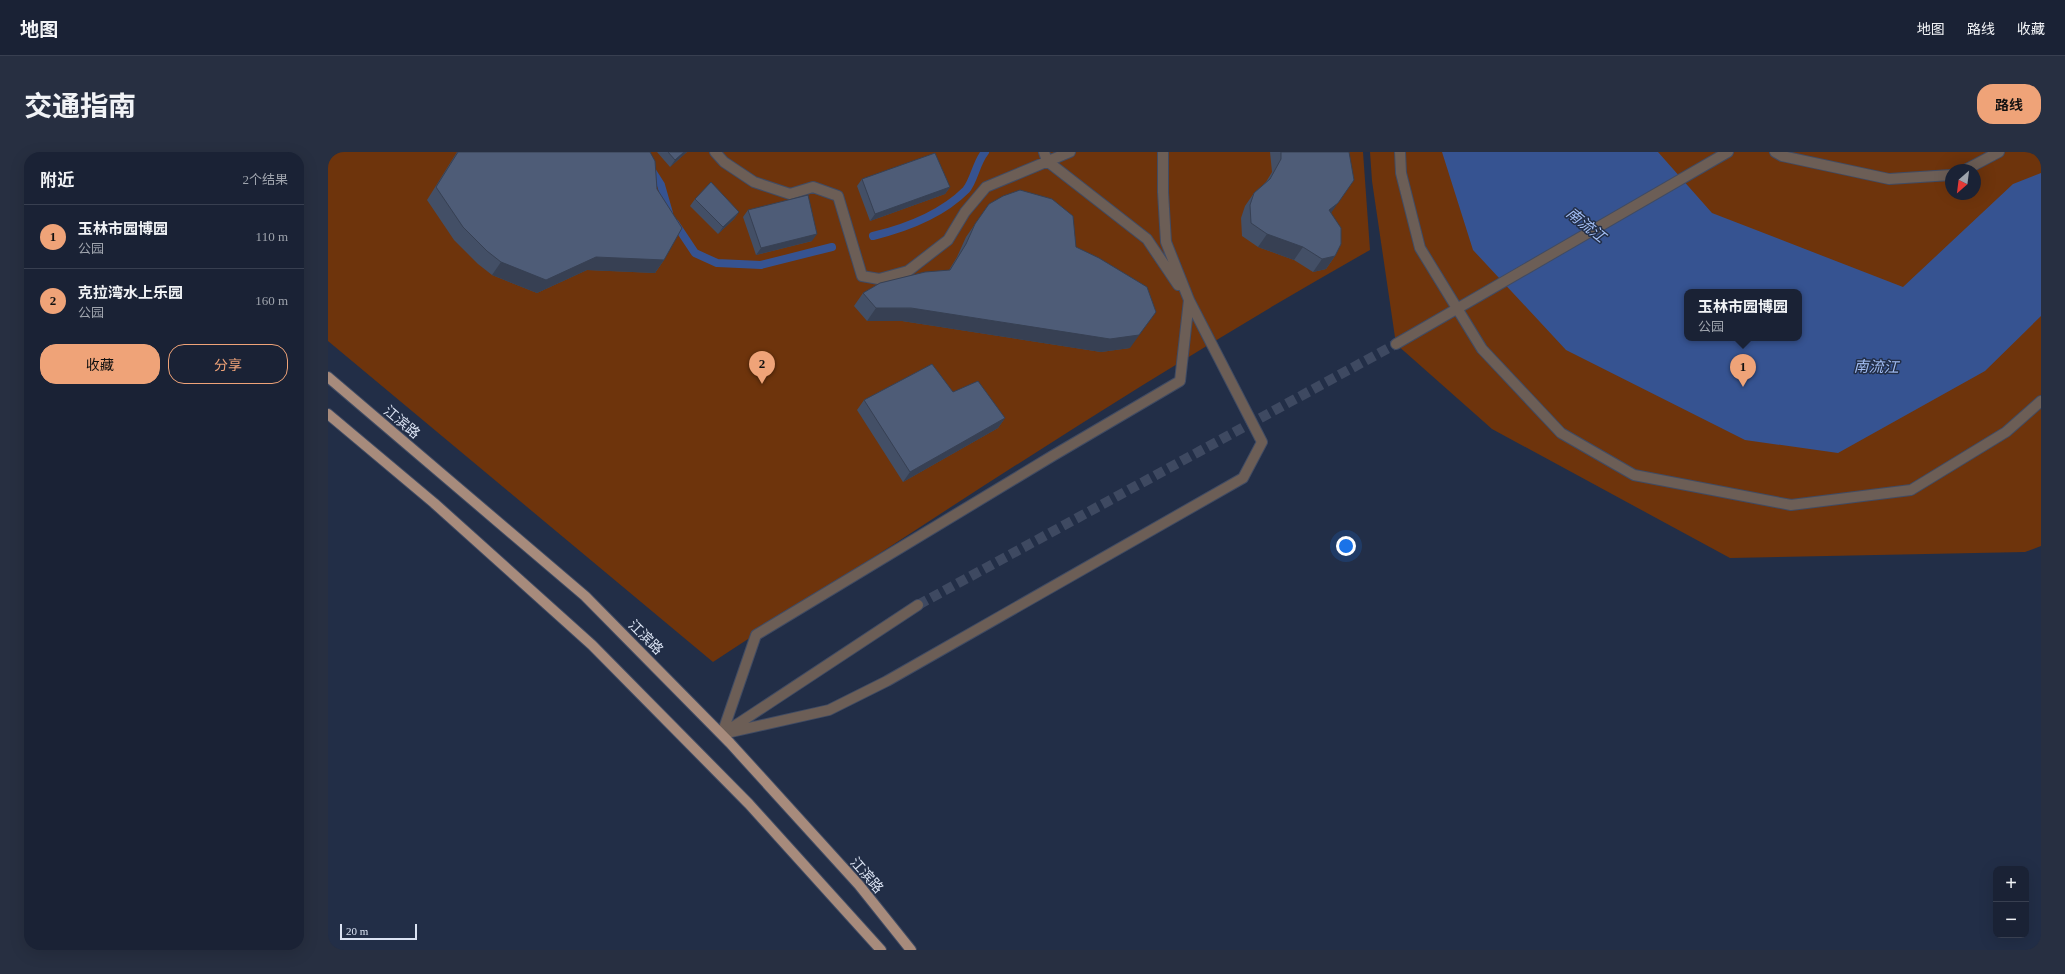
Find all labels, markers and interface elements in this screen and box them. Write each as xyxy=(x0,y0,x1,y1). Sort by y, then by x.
text: 地图 xyxy=(20,19,58,40)
text: 地图 xyxy=(1917,22,1945,37)
text: 路线 xyxy=(1967,22,1995,37)
text: 收藏 xyxy=(2017,22,2045,37)
button: 路线 xyxy=(1977,84,2041,124)
text: 交通指南 xyxy=(24,91,136,122)
north arrow xyxy=(1945,164,1981,200)
text: 附近 xyxy=(40,171,74,190)
text: 2个结果 xyxy=(242,172,288,187)
water label: 南流江 xyxy=(1563,205,1610,247)
text: 玉林市园博园 xyxy=(78,221,168,237)
text: 1 xyxy=(50,229,56,244)
text: 110 m xyxy=(256,229,288,244)
text: 公园 xyxy=(78,241,104,256)
text: 克拉湾水上乐园 xyxy=(78,285,183,301)
popup xyxy=(1684,289,1802,341)
text: 2 xyxy=(50,293,56,308)
text: 160 m xyxy=(255,293,288,308)
text: 玉林市园博园 xyxy=(1698,299,1788,315)
text: 公园 xyxy=(78,305,104,320)
text: 公园 xyxy=(1698,319,1724,334)
button: 收藏 xyxy=(40,344,160,384)
button: 分享 xyxy=(168,344,288,384)
pin: 2 xyxy=(749,351,775,384)
pin: 1 xyxy=(1730,354,1756,387)
water label: 南流江 xyxy=(1853,359,1901,375)
street label: 江滨路 xyxy=(381,403,423,442)
your location xyxy=(1336,536,1356,556)
street label: 江滨路 xyxy=(625,617,666,658)
street label: 江滨路 xyxy=(847,855,886,896)
map controls xyxy=(1993,866,2029,938)
button: + xyxy=(1993,866,2029,902)
button: − xyxy=(1993,902,2029,938)
scale bar xyxy=(340,922,417,941)
text: 20 m xyxy=(346,925,368,937)

